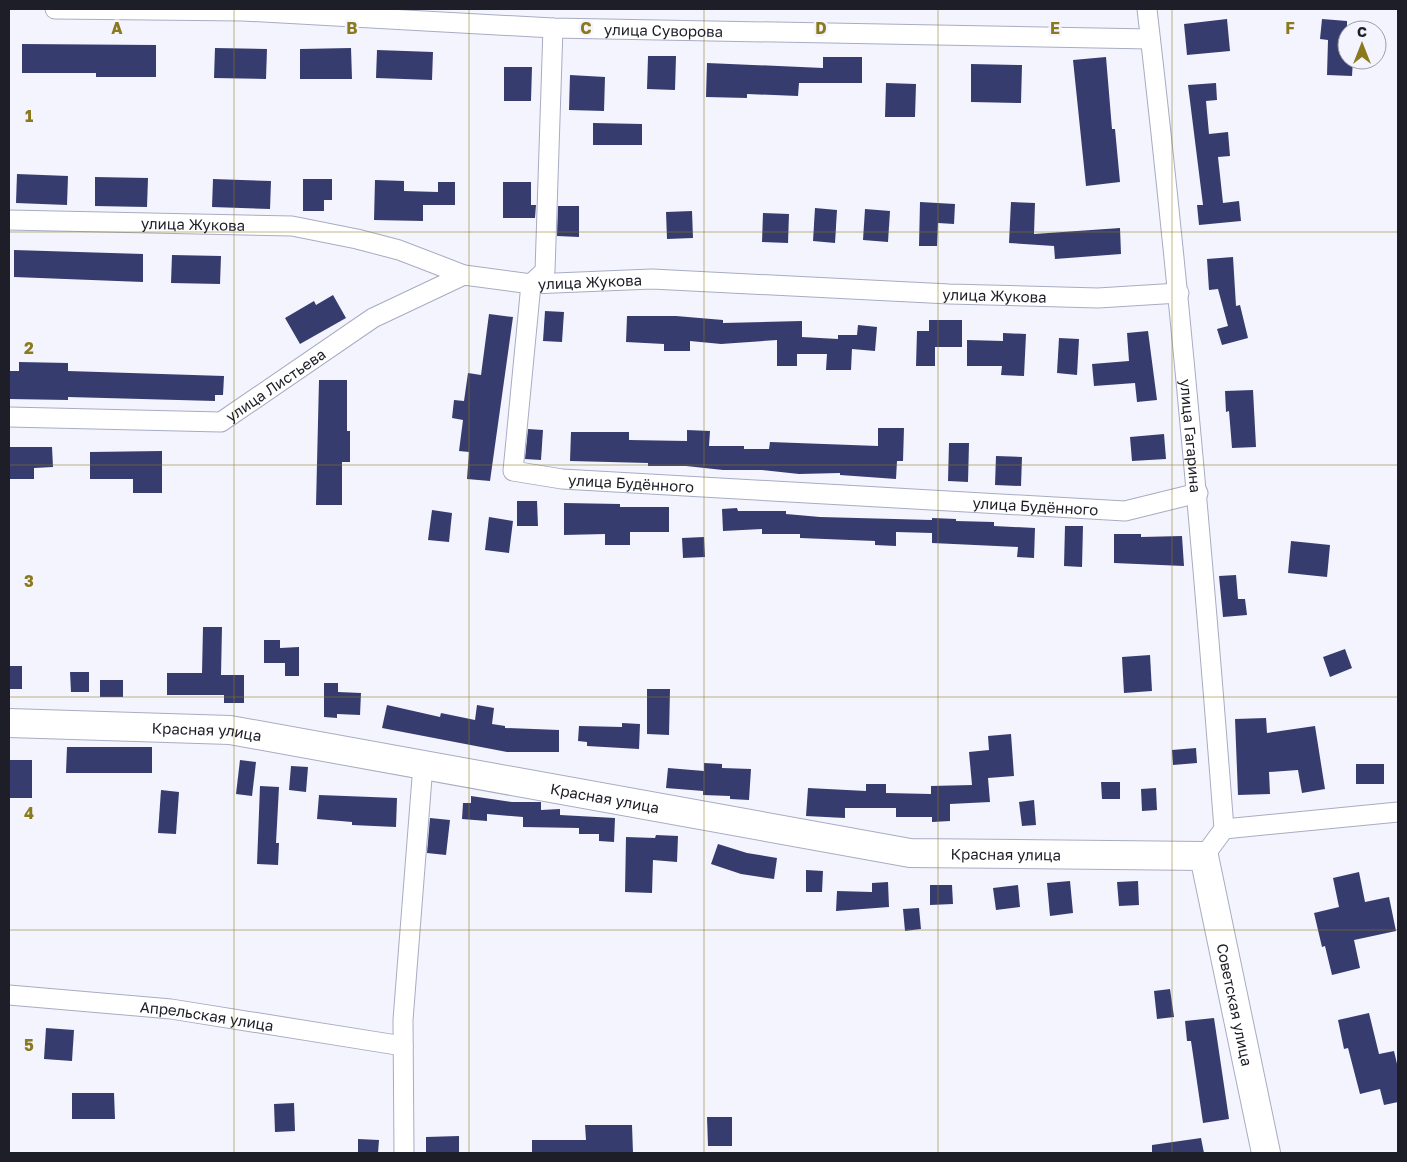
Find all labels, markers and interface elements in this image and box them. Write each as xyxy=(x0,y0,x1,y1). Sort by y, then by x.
text: A xyxy=(111,18,123,38)
text: B xyxy=(346,18,358,38)
text: C xyxy=(580,18,592,38)
text: D xyxy=(815,18,827,38)
text: E xyxy=(1050,18,1060,38)
text: F xyxy=(1285,18,1295,38)
street label: улица Суворова xyxy=(604,20,723,40)
north arrow xyxy=(1337,20,1387,70)
text: С xyxy=(1357,23,1367,40)
text: 1 xyxy=(25,106,33,126)
street label: улица Жукова xyxy=(141,214,245,234)
street label: улица Жукова xyxy=(537,270,642,293)
street label: улица Жукова xyxy=(942,285,1047,306)
text: 2 xyxy=(24,338,34,358)
street label: улица Листьева xyxy=(222,344,329,425)
street label: улица Гагарина xyxy=(1177,378,1205,493)
street label: улица Будённого xyxy=(568,470,695,495)
street label: улица Будённого xyxy=(972,493,1099,518)
text: 3 xyxy=(24,571,34,591)
street label: Красная улица xyxy=(151,719,263,745)
street label: Красная улица xyxy=(549,779,661,816)
text: 4 xyxy=(24,803,34,823)
street label: Красная улица xyxy=(951,844,1061,864)
street label: Советская улица xyxy=(1213,942,1257,1068)
street label: Апрельская улица xyxy=(139,997,275,1034)
text: 5 xyxy=(24,1035,34,1055)

